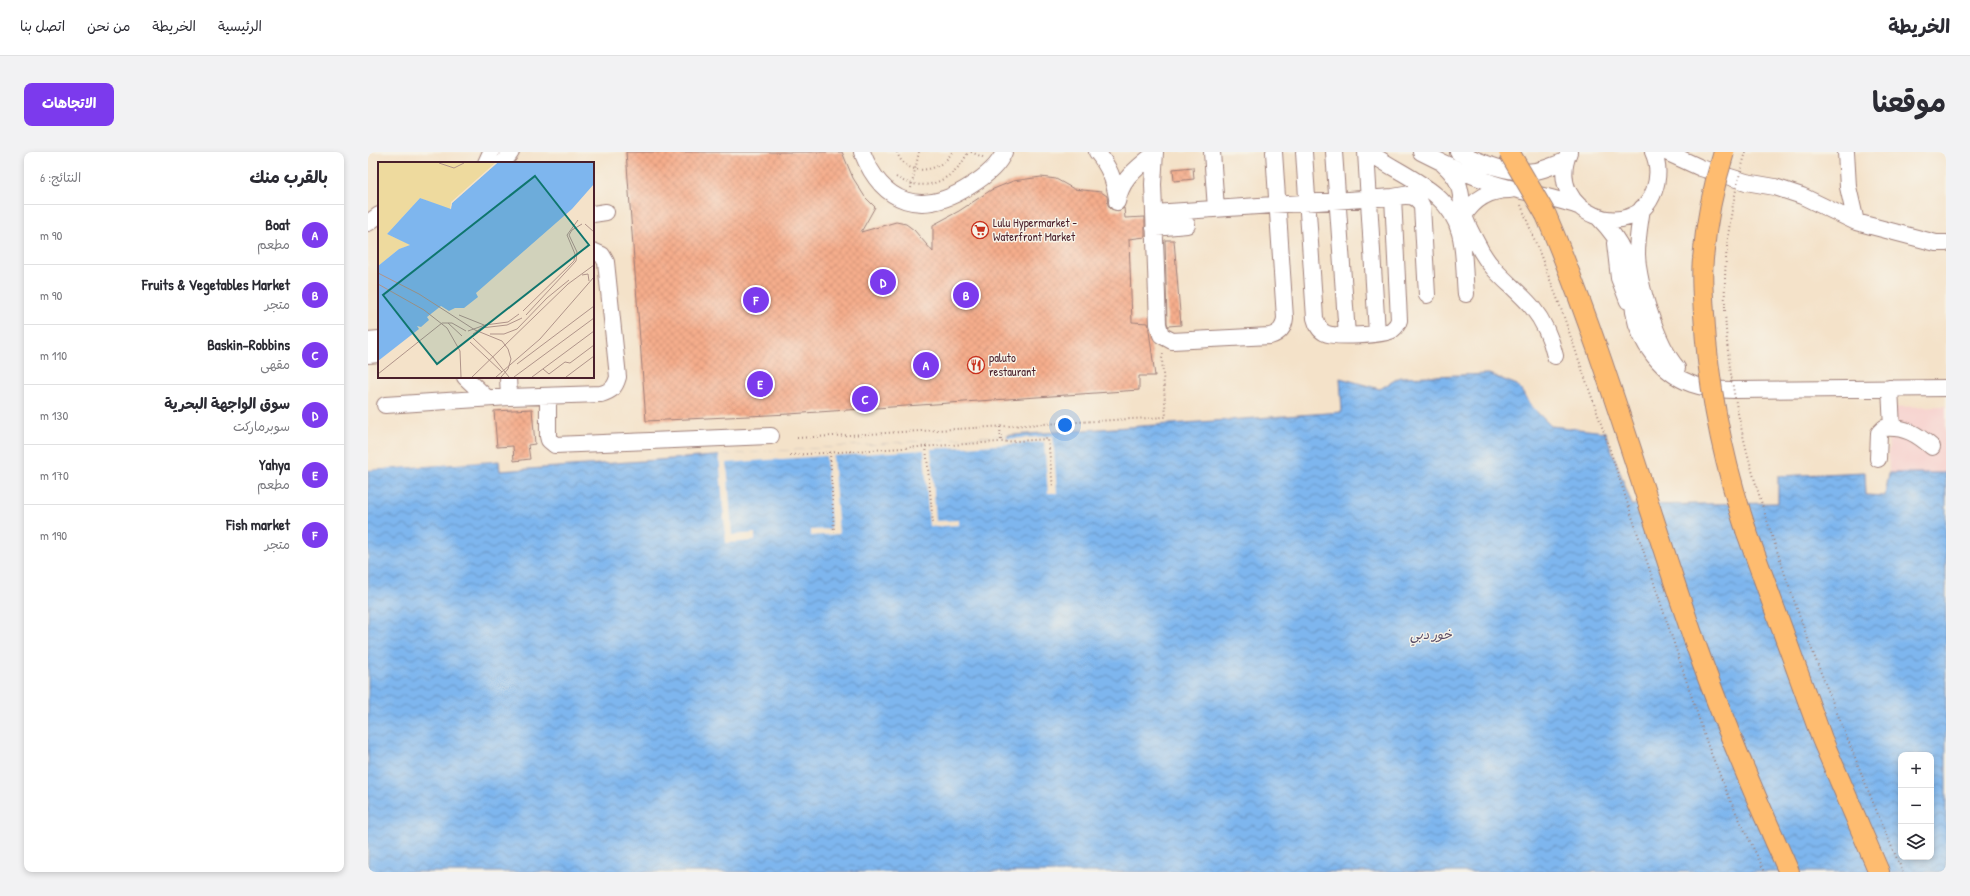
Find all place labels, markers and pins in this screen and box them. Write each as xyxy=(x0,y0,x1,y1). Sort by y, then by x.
place label: Lulu Hypermarket - Waterfront Market xyxy=(993,214,1077,245)
supermarket icon: Lulu Hypermarket - Waterfront Market xyxy=(970,220,990,240)
pin: D xyxy=(870,267,896,297)
pin: B xyxy=(953,280,979,310)
pin: F xyxy=(743,285,769,315)
place label: paluto restaurant xyxy=(989,349,1036,380)
pin: A xyxy=(913,350,939,380)
restaurant icon: paluto restaurant xyxy=(966,355,986,375)
pin: E xyxy=(747,369,773,399)
pin: C xyxy=(852,384,878,414)

